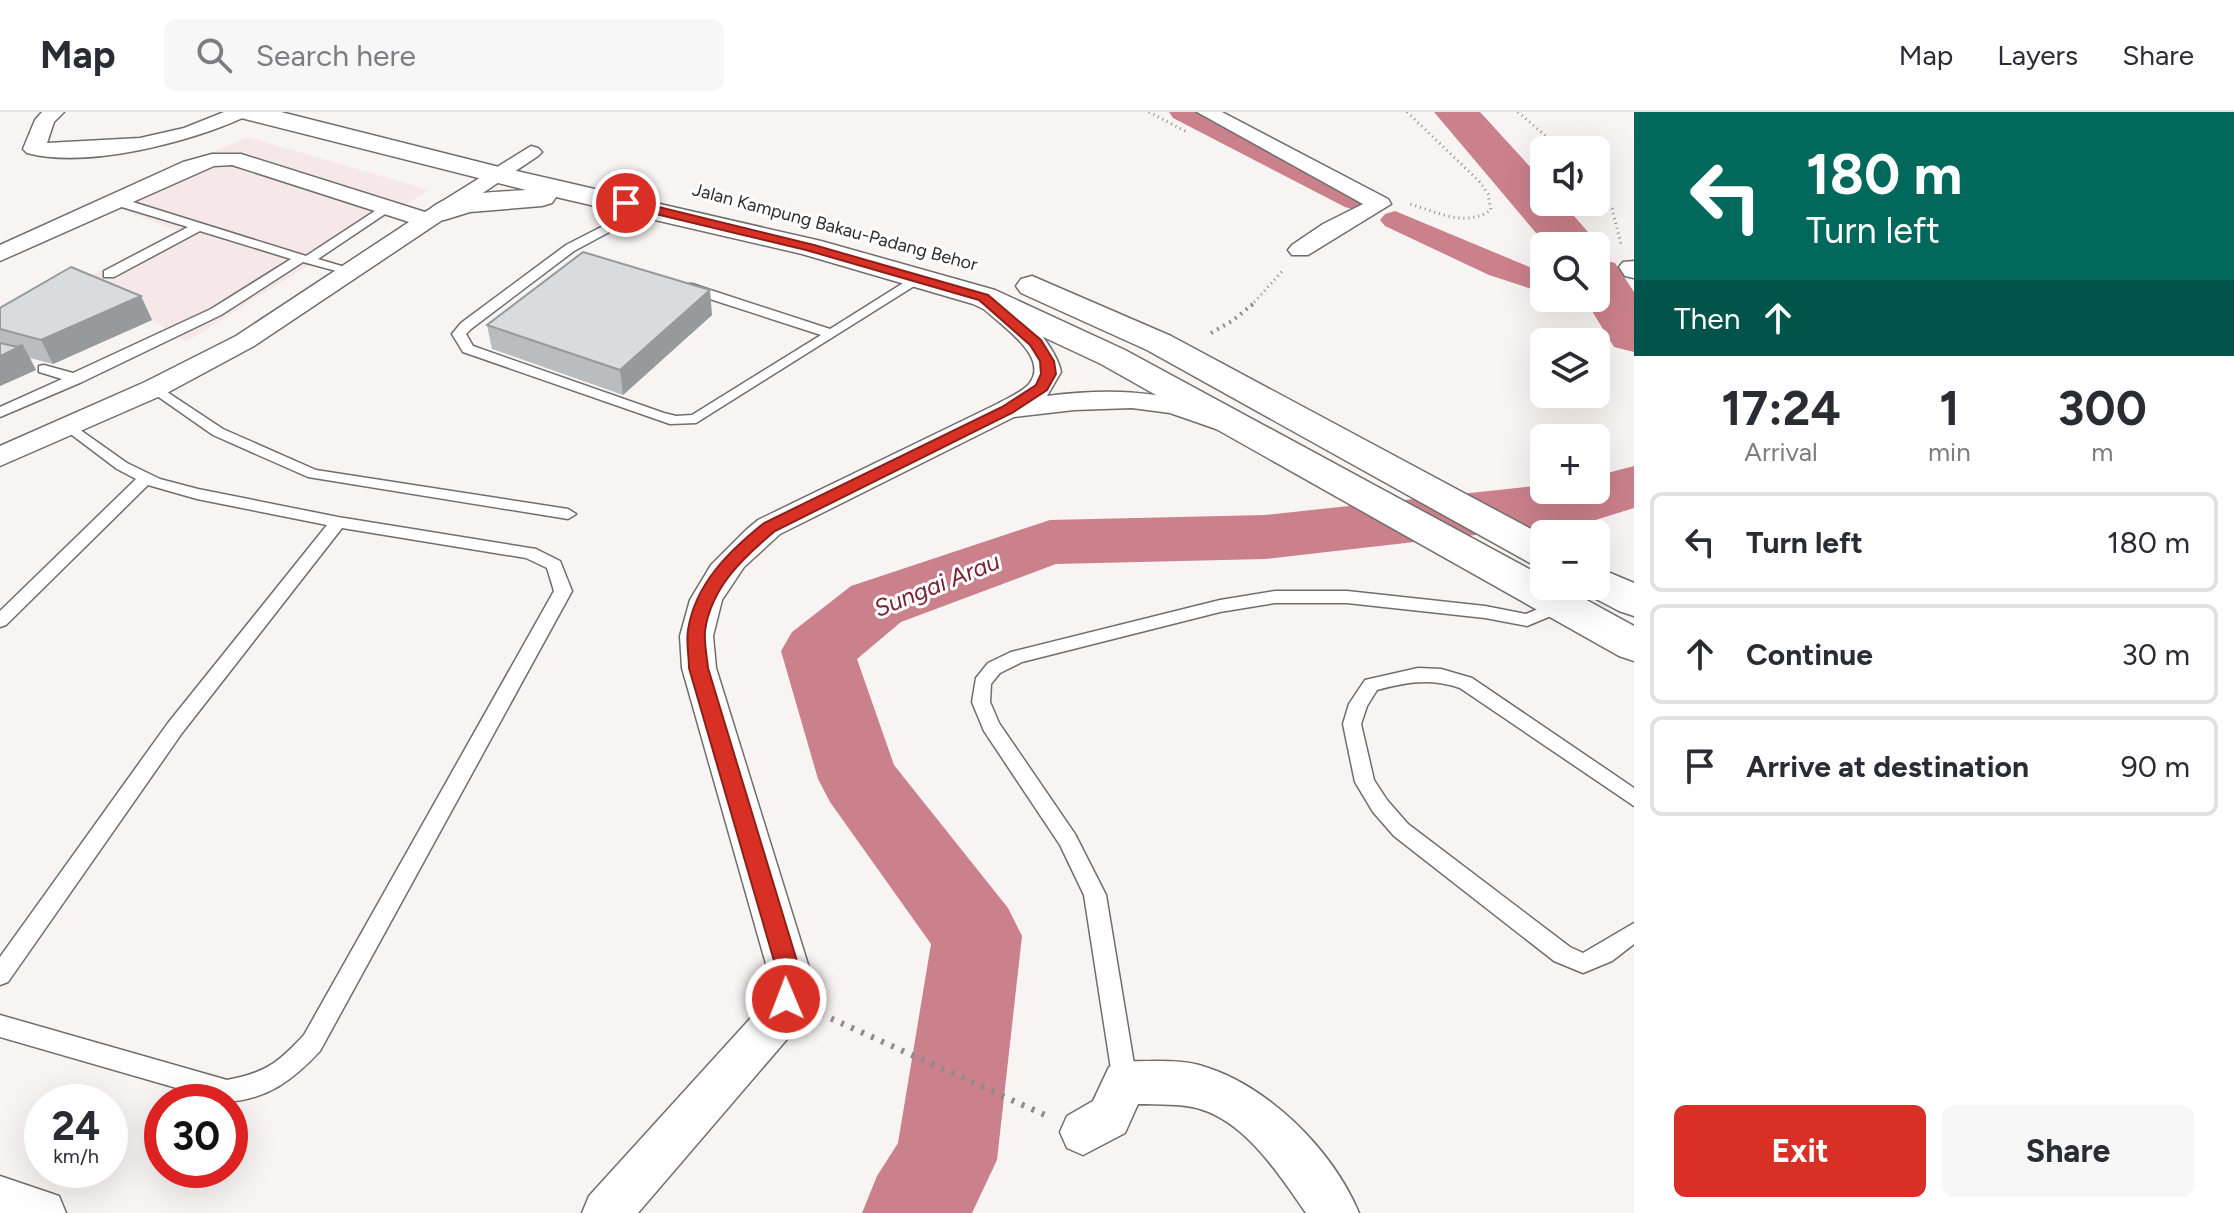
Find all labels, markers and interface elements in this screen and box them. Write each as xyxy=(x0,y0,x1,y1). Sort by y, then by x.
search box xyxy=(164,19,724,91)
text: Map xyxy=(40,32,116,78)
icon: search xyxy=(192,33,236,77)
text: Search here xyxy=(256,37,416,74)
text: Map xyxy=(1899,38,1953,72)
text: Layers xyxy=(1997,38,2078,72)
text: Share xyxy=(2122,38,2194,72)
map controls xyxy=(1530,136,1610,600)
button: sound xyxy=(1530,136,1610,216)
text: 180 m xyxy=(1806,141,1962,208)
icon: left xyxy=(1674,144,1778,248)
pin xyxy=(592,169,660,237)
street label: Jalan Kampung Bakau-Padang Behor xyxy=(690,178,980,276)
icon: arrive xyxy=(604,181,648,225)
text: Turn left xyxy=(1806,209,1940,252)
button: search xyxy=(1530,232,1610,312)
icon: ahead xyxy=(1756,296,1800,340)
text: Then xyxy=(1674,300,1740,337)
button: layers xyxy=(1530,328,1610,408)
text: 17:24 xyxy=(1721,379,1841,437)
text: 1 xyxy=(1939,379,1959,437)
text: 300 xyxy=(2058,379,2147,437)
button: + xyxy=(1530,424,1610,504)
text: Arrival xyxy=(1744,436,1818,468)
text: min xyxy=(1928,436,1971,468)
text: m xyxy=(2091,436,2113,468)
button: − xyxy=(1530,520,1610,600)
icon: left xyxy=(1678,520,1722,564)
text: Turn left xyxy=(1746,524,1863,561)
text: 180 m xyxy=(2107,524,2190,561)
water label: Sungai Arau xyxy=(870,546,1004,623)
icon: ahead xyxy=(1678,632,1722,676)
text: Continue xyxy=(1746,636,1873,673)
text: 30 m xyxy=(2122,636,2190,673)
icon: arrive xyxy=(1678,744,1722,788)
text: Arrive at destination xyxy=(1746,748,2029,785)
text: 90 m xyxy=(2121,748,2190,785)
position arrow xyxy=(744,957,828,1041)
speed limit sign: 30 xyxy=(144,1084,248,1188)
text: 24 xyxy=(52,1102,100,1150)
button: Exit xyxy=(1674,1105,1926,1197)
button: Share xyxy=(1942,1105,2194,1197)
text: km/h xyxy=(53,1144,99,1168)

